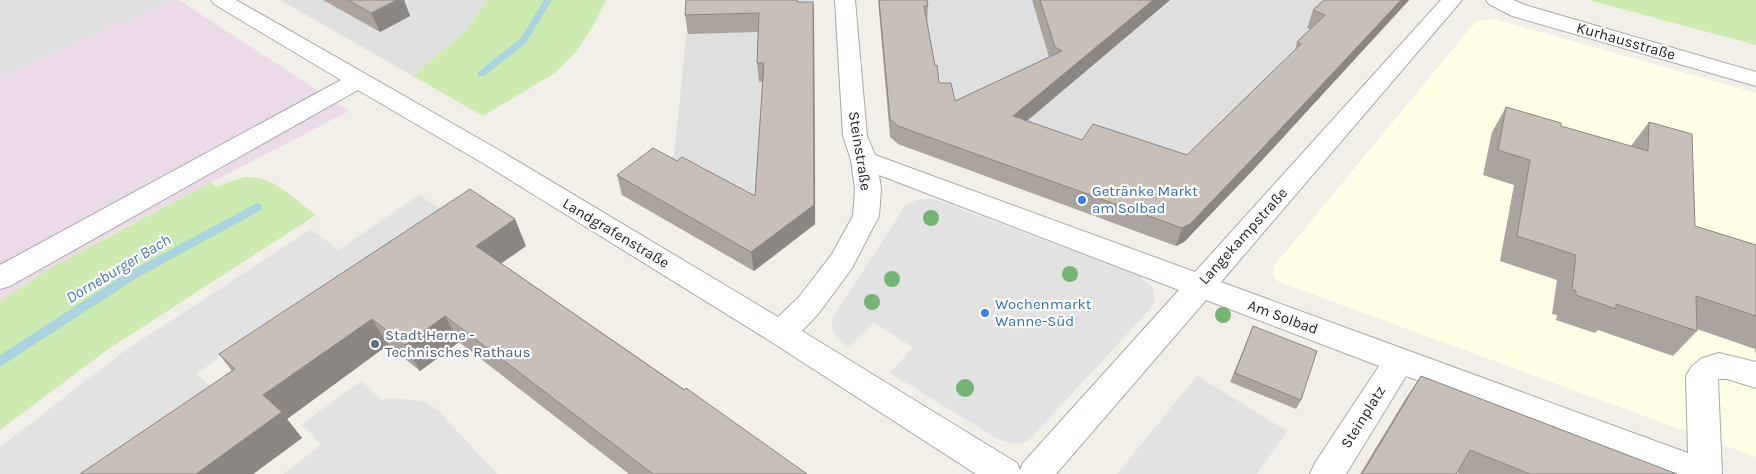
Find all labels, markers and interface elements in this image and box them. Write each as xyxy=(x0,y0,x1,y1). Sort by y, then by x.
street label: Kurhausstraße xyxy=(1574,18,1678,64)
street label: Steinstraße xyxy=(845,110,875,192)
place label: Getränke Markt am Solbad xyxy=(1092,182,1198,217)
street label: Langekampstraße xyxy=(1195,184,1291,288)
street label: Landgrafenstraße xyxy=(559,194,673,272)
marker: Getränke Markt am Solbad xyxy=(1076,194,1088,206)
water label: Dorneburger Bach xyxy=(62,230,174,307)
place label: Wochenmarkt Wanne-Süd xyxy=(995,295,1092,330)
street label: Am Solbad xyxy=(1245,296,1321,338)
marker: Wochenmarkt Wanne-Süd xyxy=(979,307,991,319)
place label: Stadt Herne - Technisches Rathaus xyxy=(385,326,531,361)
marker: Stadt Herne - Technisches Rathaus xyxy=(369,338,381,350)
street label: Steinplatz xyxy=(1337,383,1389,451)

